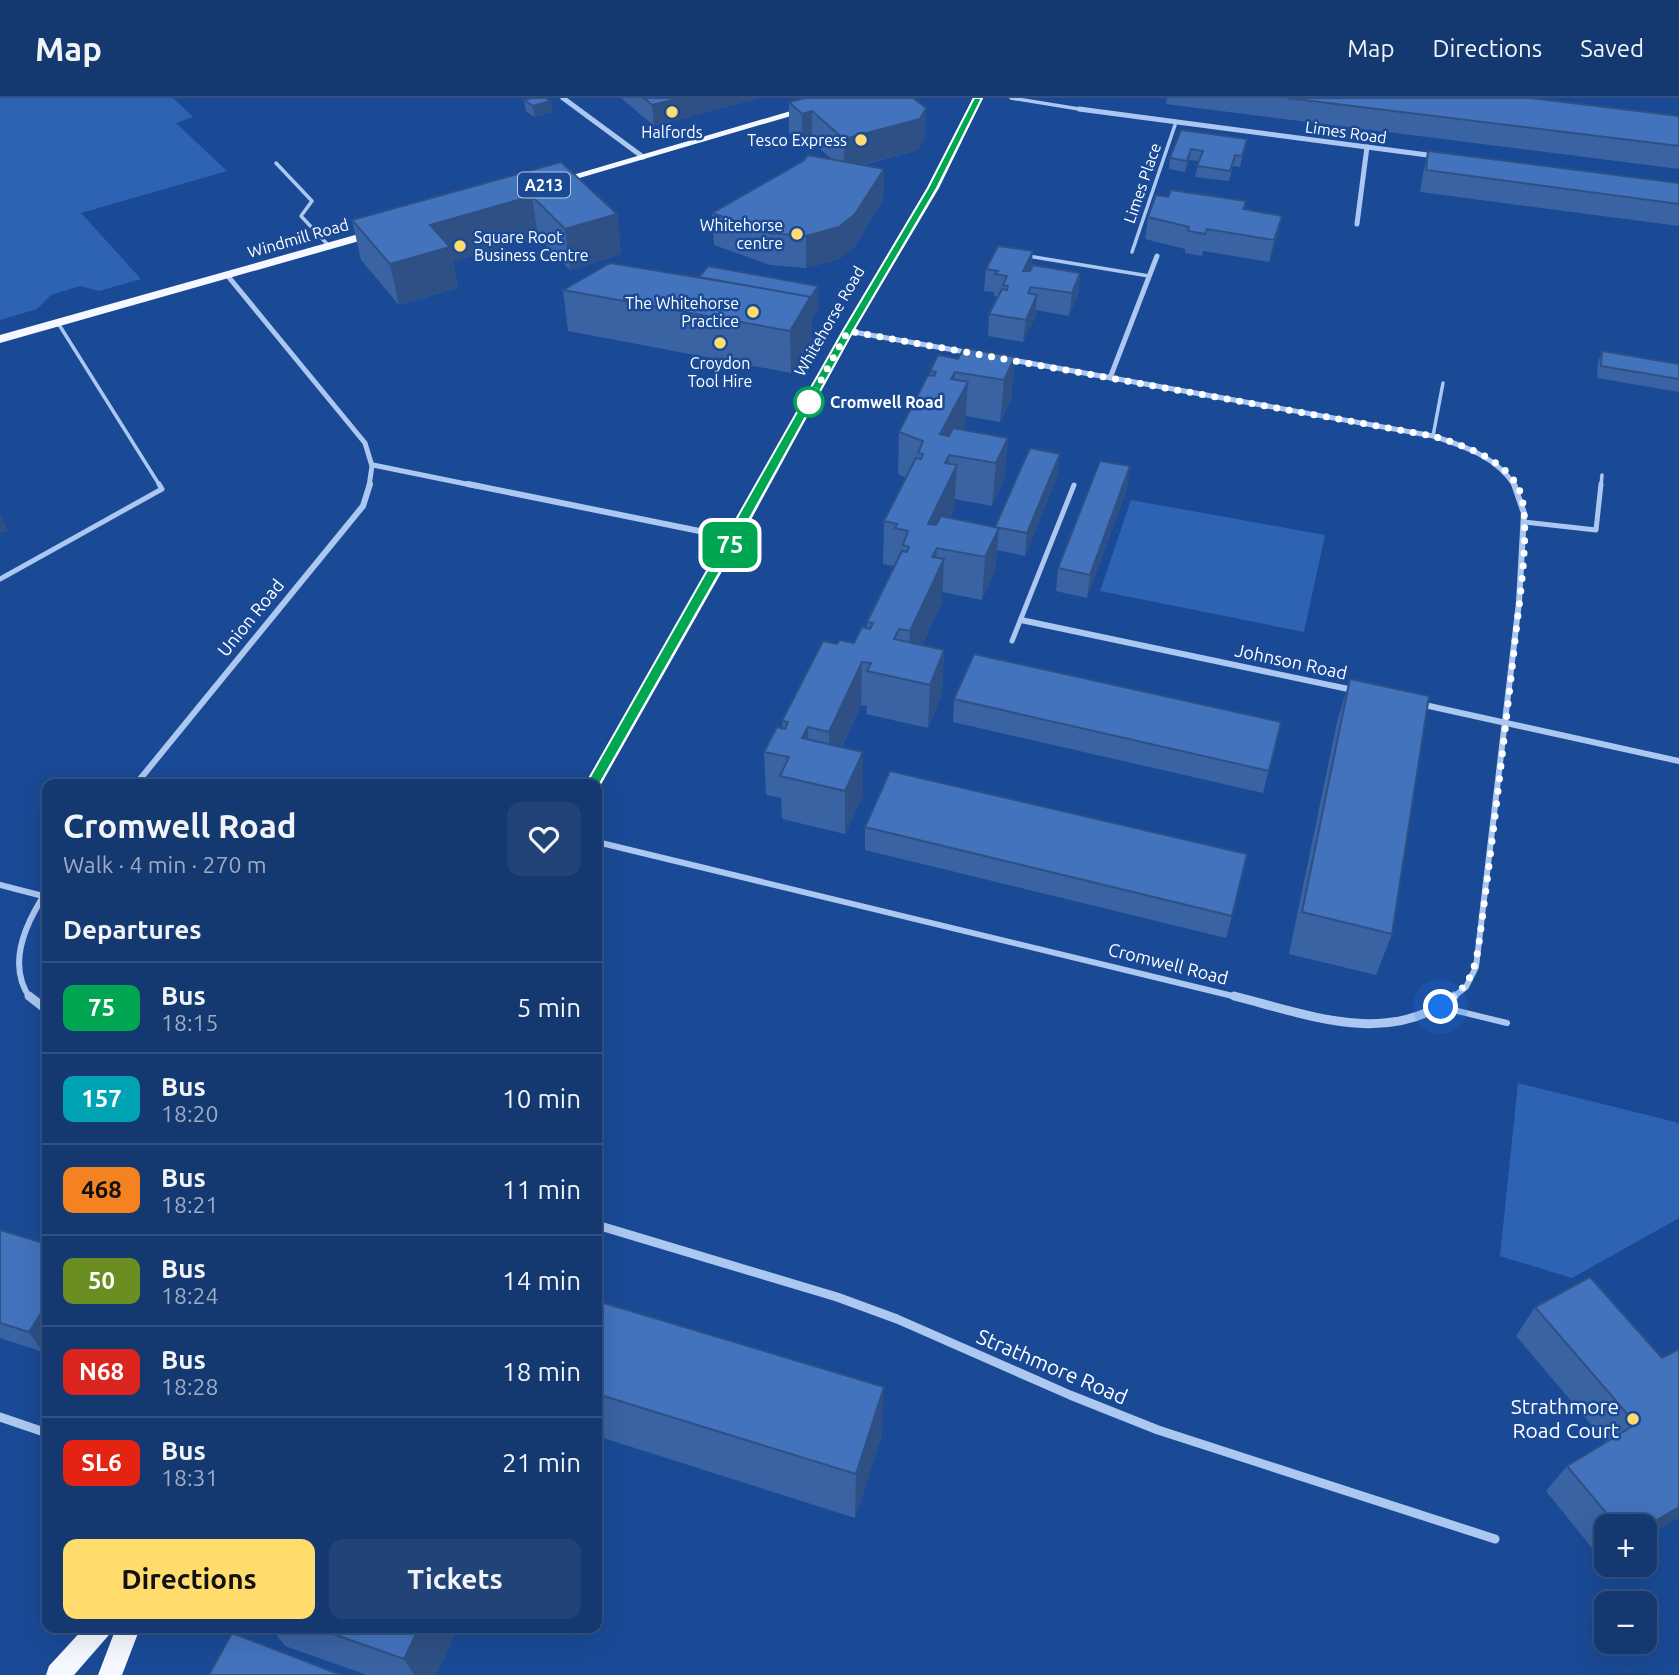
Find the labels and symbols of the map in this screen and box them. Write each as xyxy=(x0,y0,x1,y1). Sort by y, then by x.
marker: Halfords xyxy=(664,104,680,120)
street label: Limes Road xyxy=(1304,117,1388,147)
place label: Halfords xyxy=(641,123,703,141)
place label: Tesco Express xyxy=(747,131,847,149)
marker: Tesco Express xyxy=(853,132,869,148)
street label: Limes Place xyxy=(1120,141,1164,225)
road number: A213 xyxy=(518,172,570,198)
street label: Windmill Road xyxy=(245,215,351,261)
place label: Whitehorse centre xyxy=(700,216,783,252)
marker: Whitehorse centre xyxy=(789,226,805,242)
place label: Square Root Business Centre xyxy=(474,228,589,264)
marker: Square Root Business Centre xyxy=(452,238,468,254)
street label: Whitehorse Road xyxy=(790,263,868,379)
place label: The Whitehorse Practice xyxy=(625,294,739,330)
marker: The Whitehorse Practice xyxy=(745,304,761,320)
marker: Croydon Tool Hire xyxy=(712,335,728,351)
place label: Croydon Tool Hire xyxy=(688,354,752,390)
marker: Cromwell Road xyxy=(794,387,824,417)
place label: Cromwell Road xyxy=(830,393,943,411)
line badge: 75 xyxy=(698,522,762,568)
street label: Union Road xyxy=(213,575,287,660)
street label: Johnson Road xyxy=(1233,639,1349,683)
street label: Cromwell Road xyxy=(1106,938,1230,988)
your location xyxy=(1423,989,1458,1024)
street label: Strathmore Road xyxy=(973,1324,1131,1409)
place label: Strathmore Road Court xyxy=(1511,1394,1619,1442)
marker: Strathmore Road Court xyxy=(1625,1411,1641,1427)

